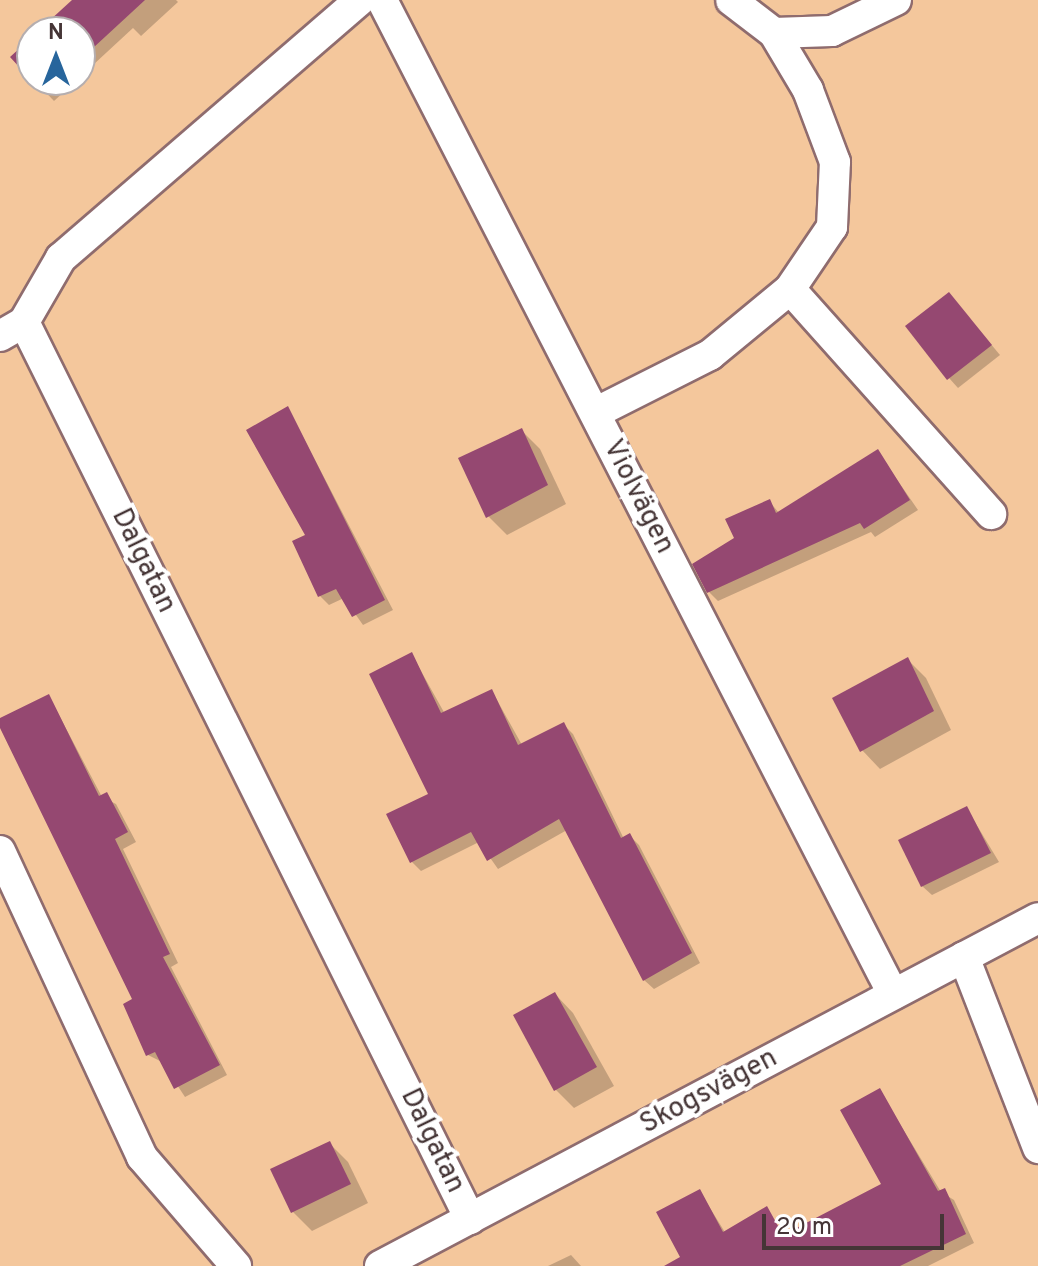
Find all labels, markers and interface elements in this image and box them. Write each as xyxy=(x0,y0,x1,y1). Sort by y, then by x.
north arrow xyxy=(16,16,96,96)
text: N xyxy=(48,20,64,47)
street label: Violvägen xyxy=(595,434,681,560)
street label: Dalgatan xyxy=(103,503,183,619)
street label: Skogsvägen xyxy=(635,1042,783,1142)
street label: Dalgatan xyxy=(392,1083,472,1199)
scale bar xyxy=(766,1198,948,1248)
text: 20 m xyxy=(776,1213,832,1243)

